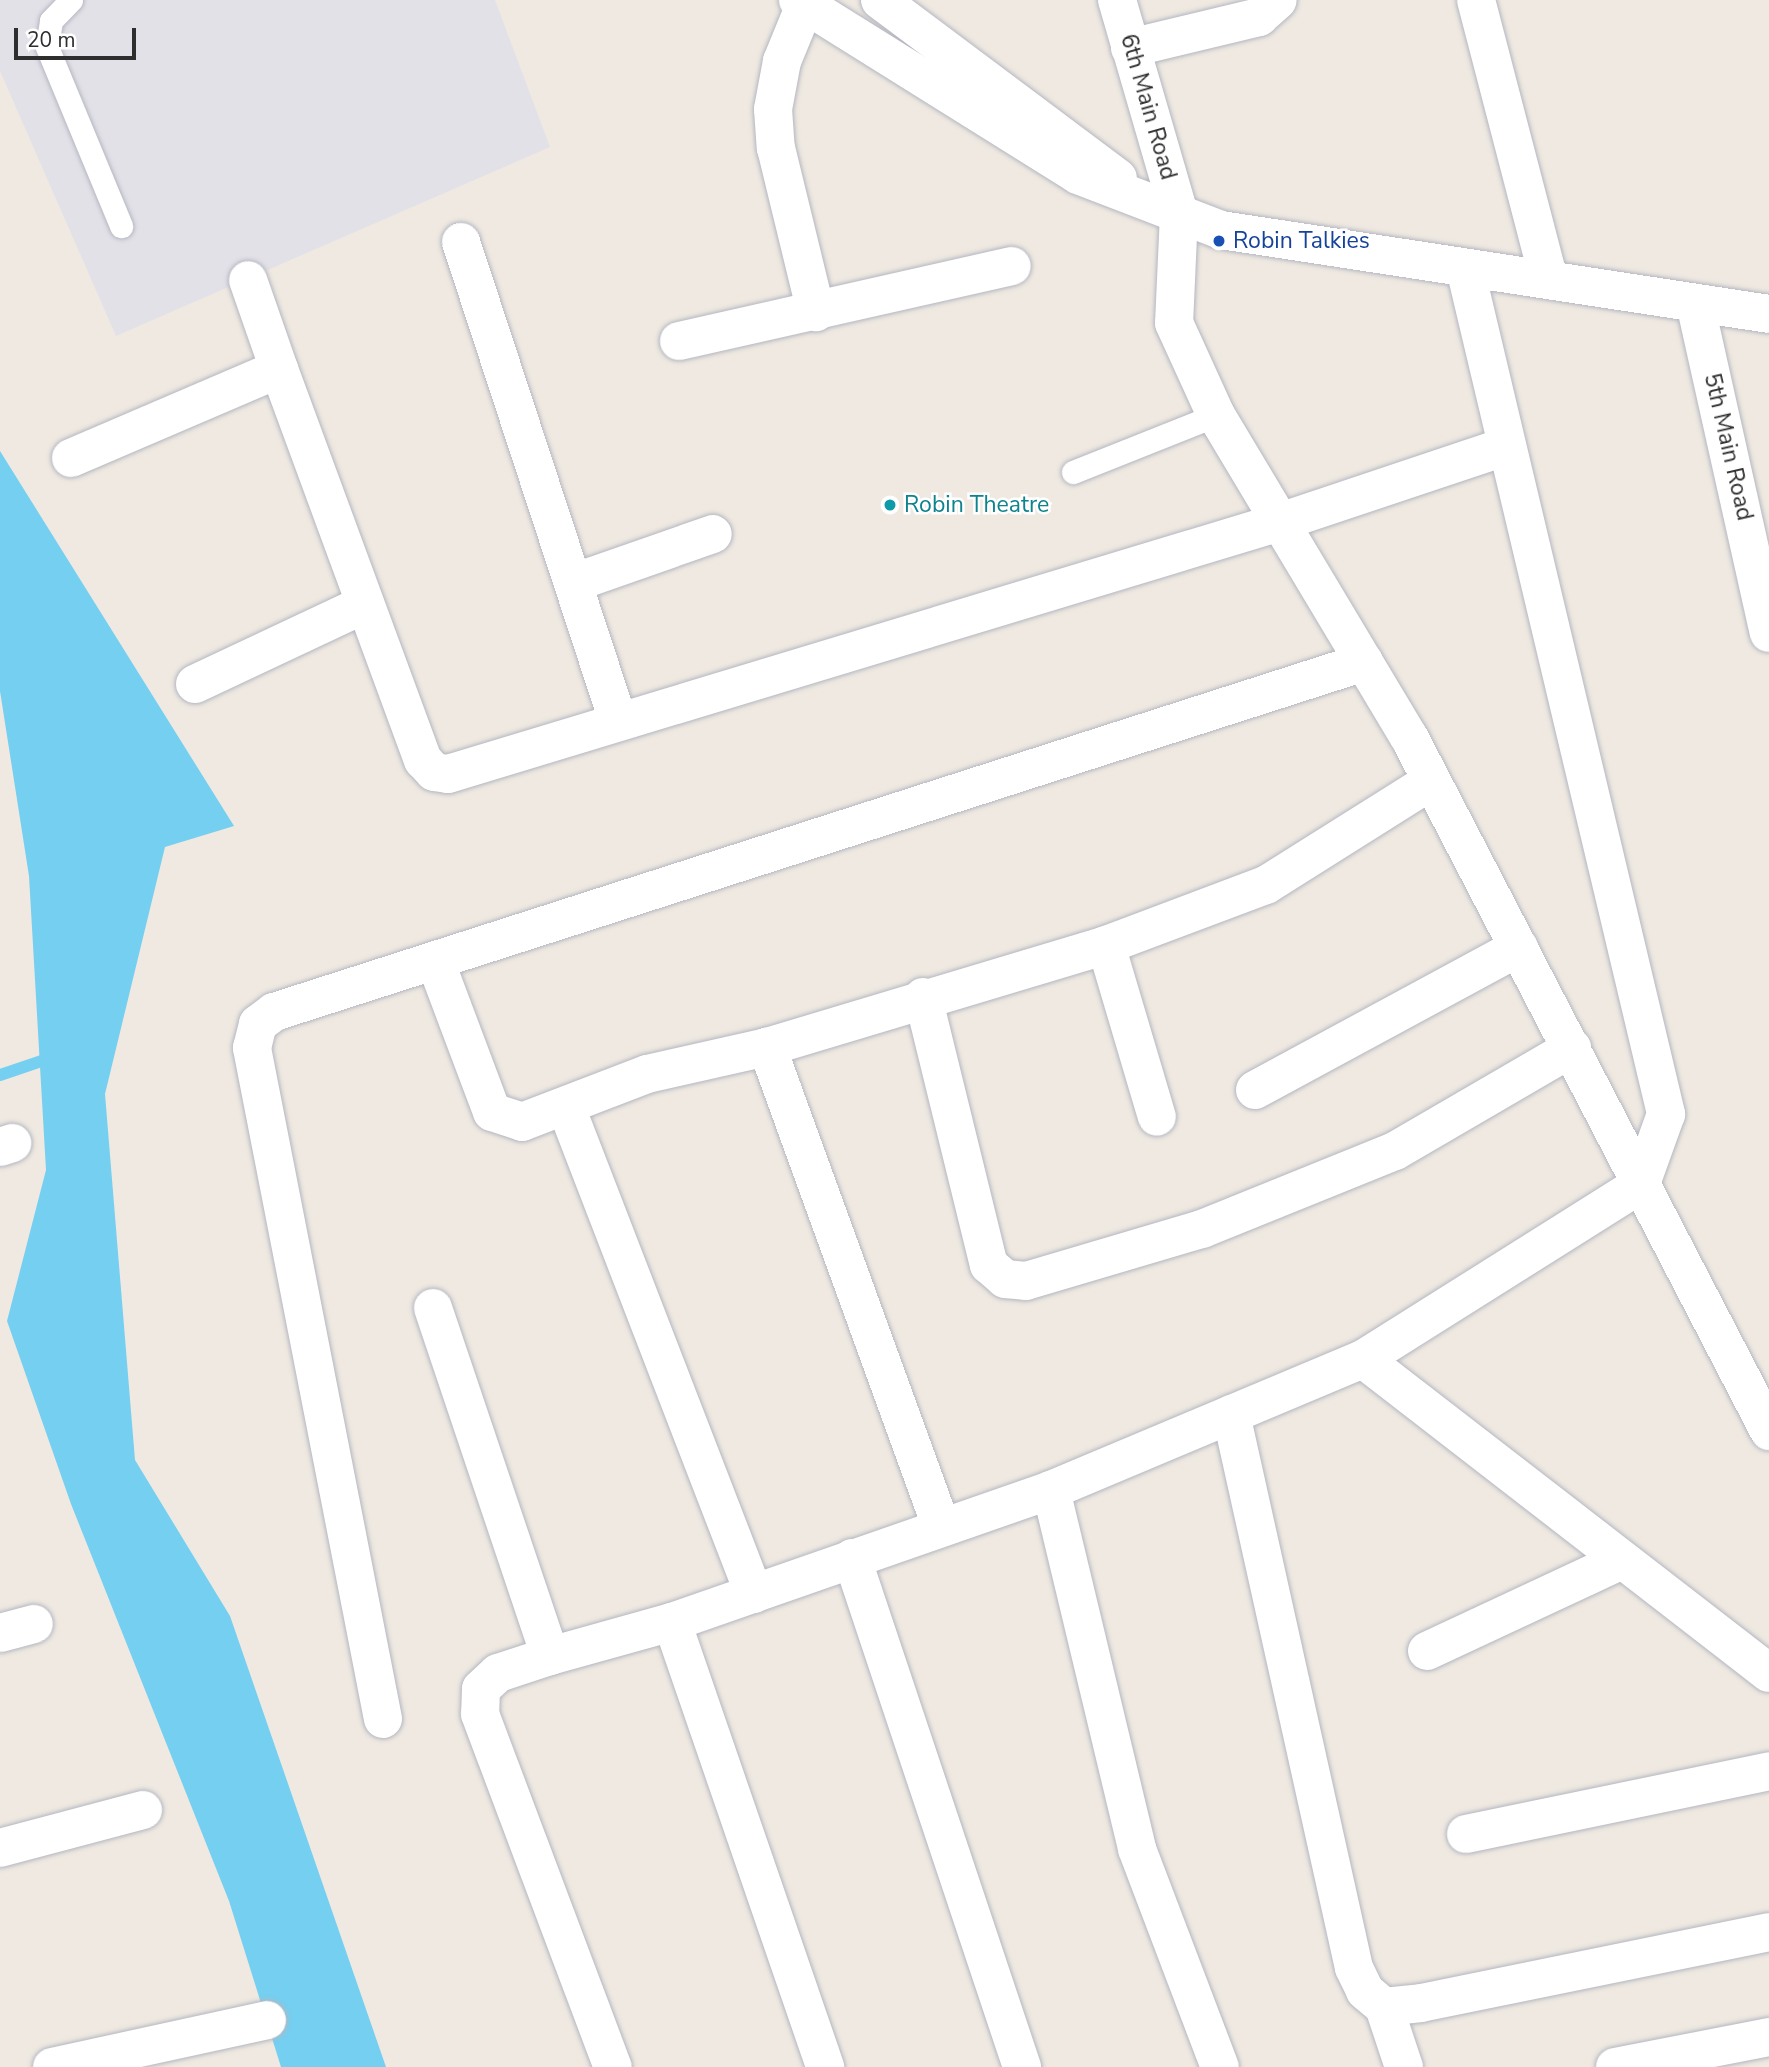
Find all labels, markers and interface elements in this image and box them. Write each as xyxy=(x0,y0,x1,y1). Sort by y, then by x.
scale bar xyxy=(18,14,140,58)
text: 20 m xyxy=(27,26,76,54)
street label: 6th Main Road xyxy=(1114,31,1182,183)
place label: Robin Talkies xyxy=(1233,227,1370,255)
marker: Robin Talkies xyxy=(1211,233,1227,249)
street label: 5th Main Road xyxy=(1698,371,1758,523)
place label: Robin Theatre xyxy=(904,491,1049,519)
marker: Robin Theatre xyxy=(882,497,898,513)

